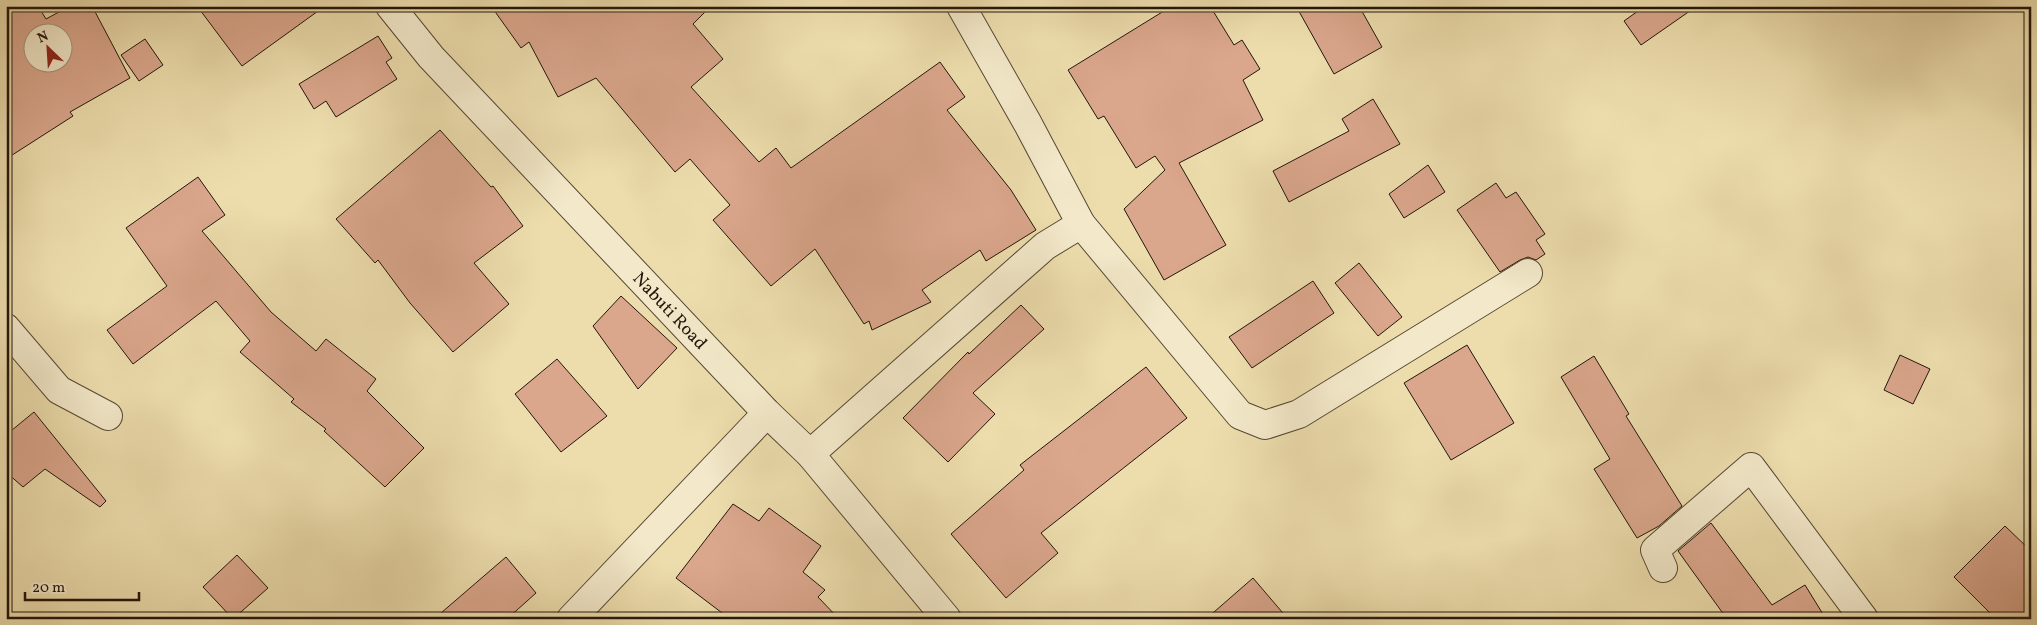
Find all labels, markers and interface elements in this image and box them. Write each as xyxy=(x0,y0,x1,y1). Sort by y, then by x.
north arrow xyxy=(22,22,72,72)
text: N xyxy=(35,27,52,48)
street label: Nabuti Road xyxy=(626,267,712,356)
scale bar xyxy=(25,570,139,602)
text: 20 m xyxy=(32,578,65,599)

